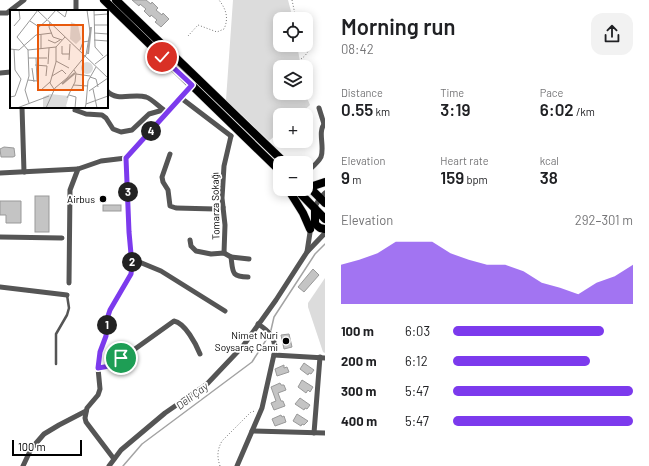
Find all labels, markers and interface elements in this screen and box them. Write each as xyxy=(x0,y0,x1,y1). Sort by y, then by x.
inset map xyxy=(10,10,108,108)
map controls xyxy=(273,12,313,196)
button: locate xyxy=(273,12,313,52)
text: Morning run xyxy=(341,13,455,39)
button: share xyxy=(591,13,633,55)
pin xyxy=(145,40,179,74)
text: 08:42 xyxy=(341,41,374,57)
icon: check xyxy=(151,46,173,68)
button: layers xyxy=(273,60,313,100)
text: Distance xyxy=(341,86,383,99)
text: Time xyxy=(440,86,464,99)
text: Pace xyxy=(540,86,563,99)
text: 0.55 xyxy=(341,99,373,119)
text: 3:19 xyxy=(440,99,470,119)
text: 6:02 xyxy=(540,99,574,119)
text: km xyxy=(373,105,390,118)
text: /km xyxy=(574,105,595,118)
button: + xyxy=(273,108,313,148)
pin: 4 xyxy=(141,121,161,141)
text: 4 xyxy=(148,124,154,137)
text: Elevation xyxy=(341,154,385,167)
text: Heart rate xyxy=(440,154,489,167)
text: kcal xyxy=(540,154,559,167)
button: − xyxy=(273,156,313,196)
text: 9 xyxy=(341,167,350,187)
text: 159 xyxy=(440,167,464,187)
text: 38 xyxy=(540,167,558,187)
street label: Tomarza Sokağı xyxy=(208,172,222,240)
text: m xyxy=(350,173,361,186)
text: bpm xyxy=(464,173,488,186)
pin: 3 xyxy=(118,182,138,202)
text: 3 xyxy=(125,185,131,198)
place label: Airbus xyxy=(67,193,95,205)
marker: Airbus xyxy=(98,194,108,204)
text: Elevation xyxy=(341,212,393,228)
text: 292–301 m xyxy=(575,212,633,228)
pin: 2 xyxy=(122,252,142,272)
text: 2 xyxy=(129,255,135,268)
pin: 1 xyxy=(97,315,117,335)
text: 1 xyxy=(105,318,109,331)
text: 100 m xyxy=(341,323,374,339)
text: 6:03 xyxy=(405,323,430,339)
place label: Nimet Nuri Soysaraç Cami xyxy=(215,329,278,353)
marker: Nimet Nuri Soysaraç Cami xyxy=(281,336,291,346)
pin xyxy=(104,341,138,375)
icon: arrive xyxy=(110,347,132,369)
text: 200 m xyxy=(341,353,377,369)
text: 6:12 xyxy=(405,353,428,369)
water label: Deli Çay xyxy=(173,379,211,412)
text: 300 m xyxy=(341,383,376,399)
text: 5:47 xyxy=(405,383,429,399)
text: 400 m xyxy=(341,413,377,429)
text: 5:47 xyxy=(405,413,429,429)
scale bar xyxy=(12,438,82,457)
text: 100 m xyxy=(18,440,46,453)

